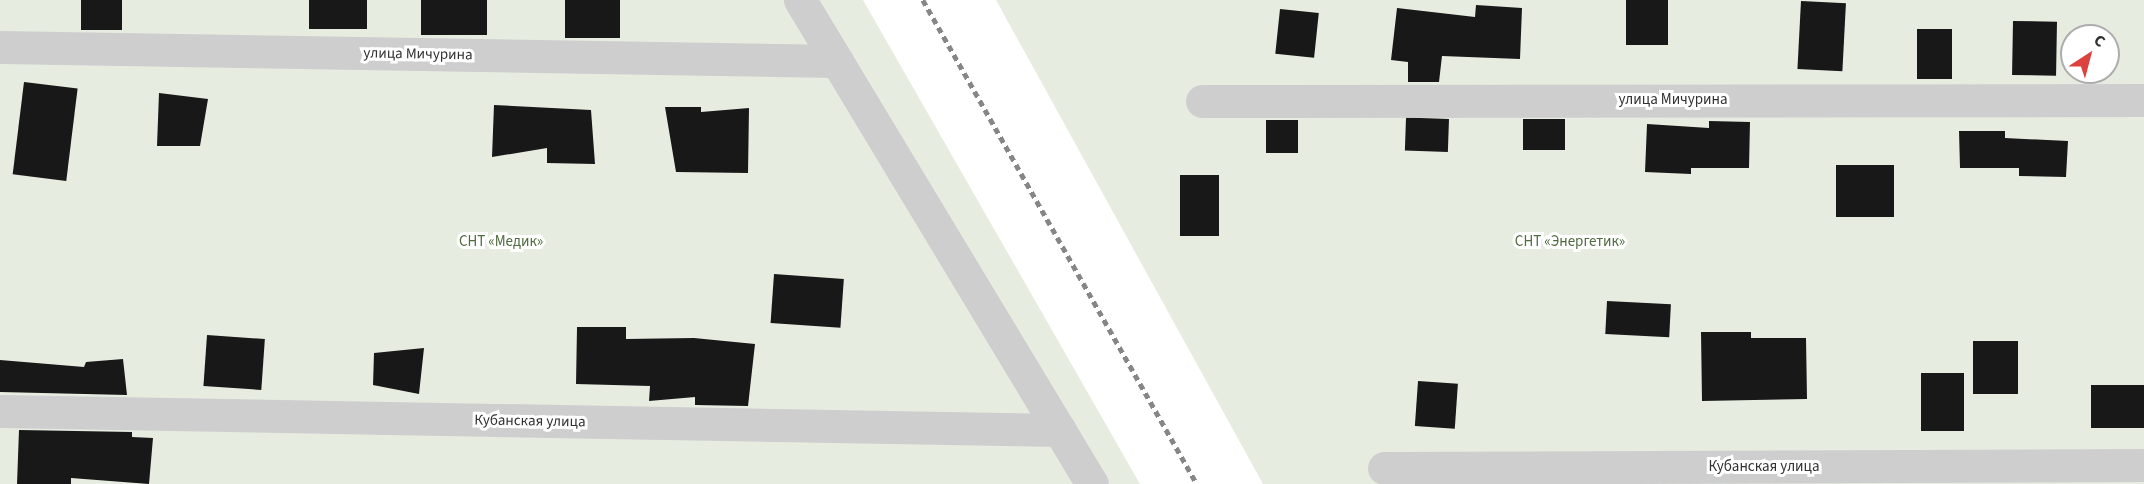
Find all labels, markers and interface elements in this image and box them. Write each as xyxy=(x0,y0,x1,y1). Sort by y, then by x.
north arrow xyxy=(2060,24,2120,84)
text: С xyxy=(2089,29,2110,53)
street label: улица Мичурина xyxy=(363,44,473,64)
street label: улица Мичурина xyxy=(1618,91,1728,109)
park label: СНТ «Медик» xyxy=(459,233,543,251)
park label: СНТ «Энергетик» xyxy=(1515,233,1625,251)
street label: Кубанская улица xyxy=(474,411,586,431)
street label: Кубанская улица xyxy=(1708,458,1820,476)

